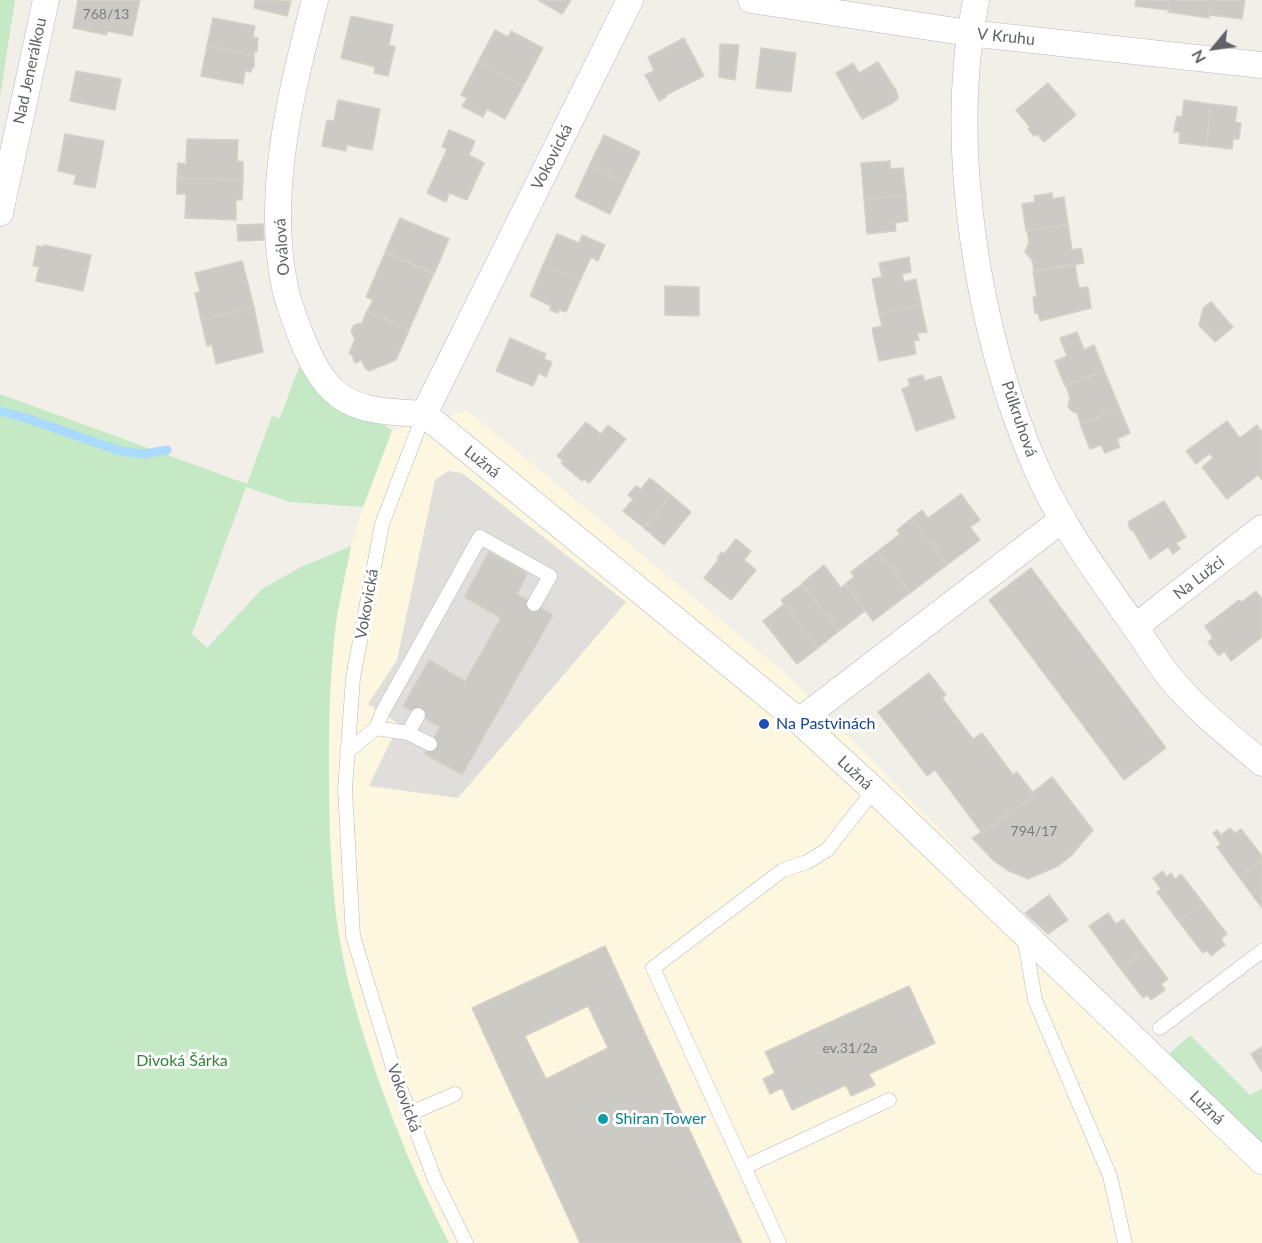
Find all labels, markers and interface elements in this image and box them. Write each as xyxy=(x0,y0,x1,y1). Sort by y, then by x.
house number: 768/13 xyxy=(83,6,129,22)
street label: Nad Jenerálkou xyxy=(9,16,51,126)
north arrow xyxy=(1184,18,1244,78)
street label: V Kruhu xyxy=(976,24,1036,50)
text: N xyxy=(1187,47,1209,67)
street label: Vokovická xyxy=(527,121,577,193)
street label: Oválová xyxy=(270,218,294,276)
street label: Půlkruhová xyxy=(997,379,1041,459)
street label: Lužná xyxy=(460,442,504,482)
street label: Na Lužci xyxy=(1170,552,1228,604)
street label: Vokovická xyxy=(351,567,383,641)
place label: Na Pastvinách xyxy=(776,714,876,734)
marker: Na Pastvinách xyxy=(757,717,771,731)
street label: Lužná xyxy=(834,752,876,794)
house number: 794/17 xyxy=(1011,823,1057,839)
house number: ev.31/2a xyxy=(823,1040,877,1056)
park label: Divoká Šárka xyxy=(136,1051,228,1071)
street label: Vokovická xyxy=(383,1061,425,1135)
street label: Lužná xyxy=(1186,1087,1228,1129)
place label: Shiran Tower xyxy=(615,1109,706,1129)
marker: Shiran Tower xyxy=(596,1112,610,1126)

